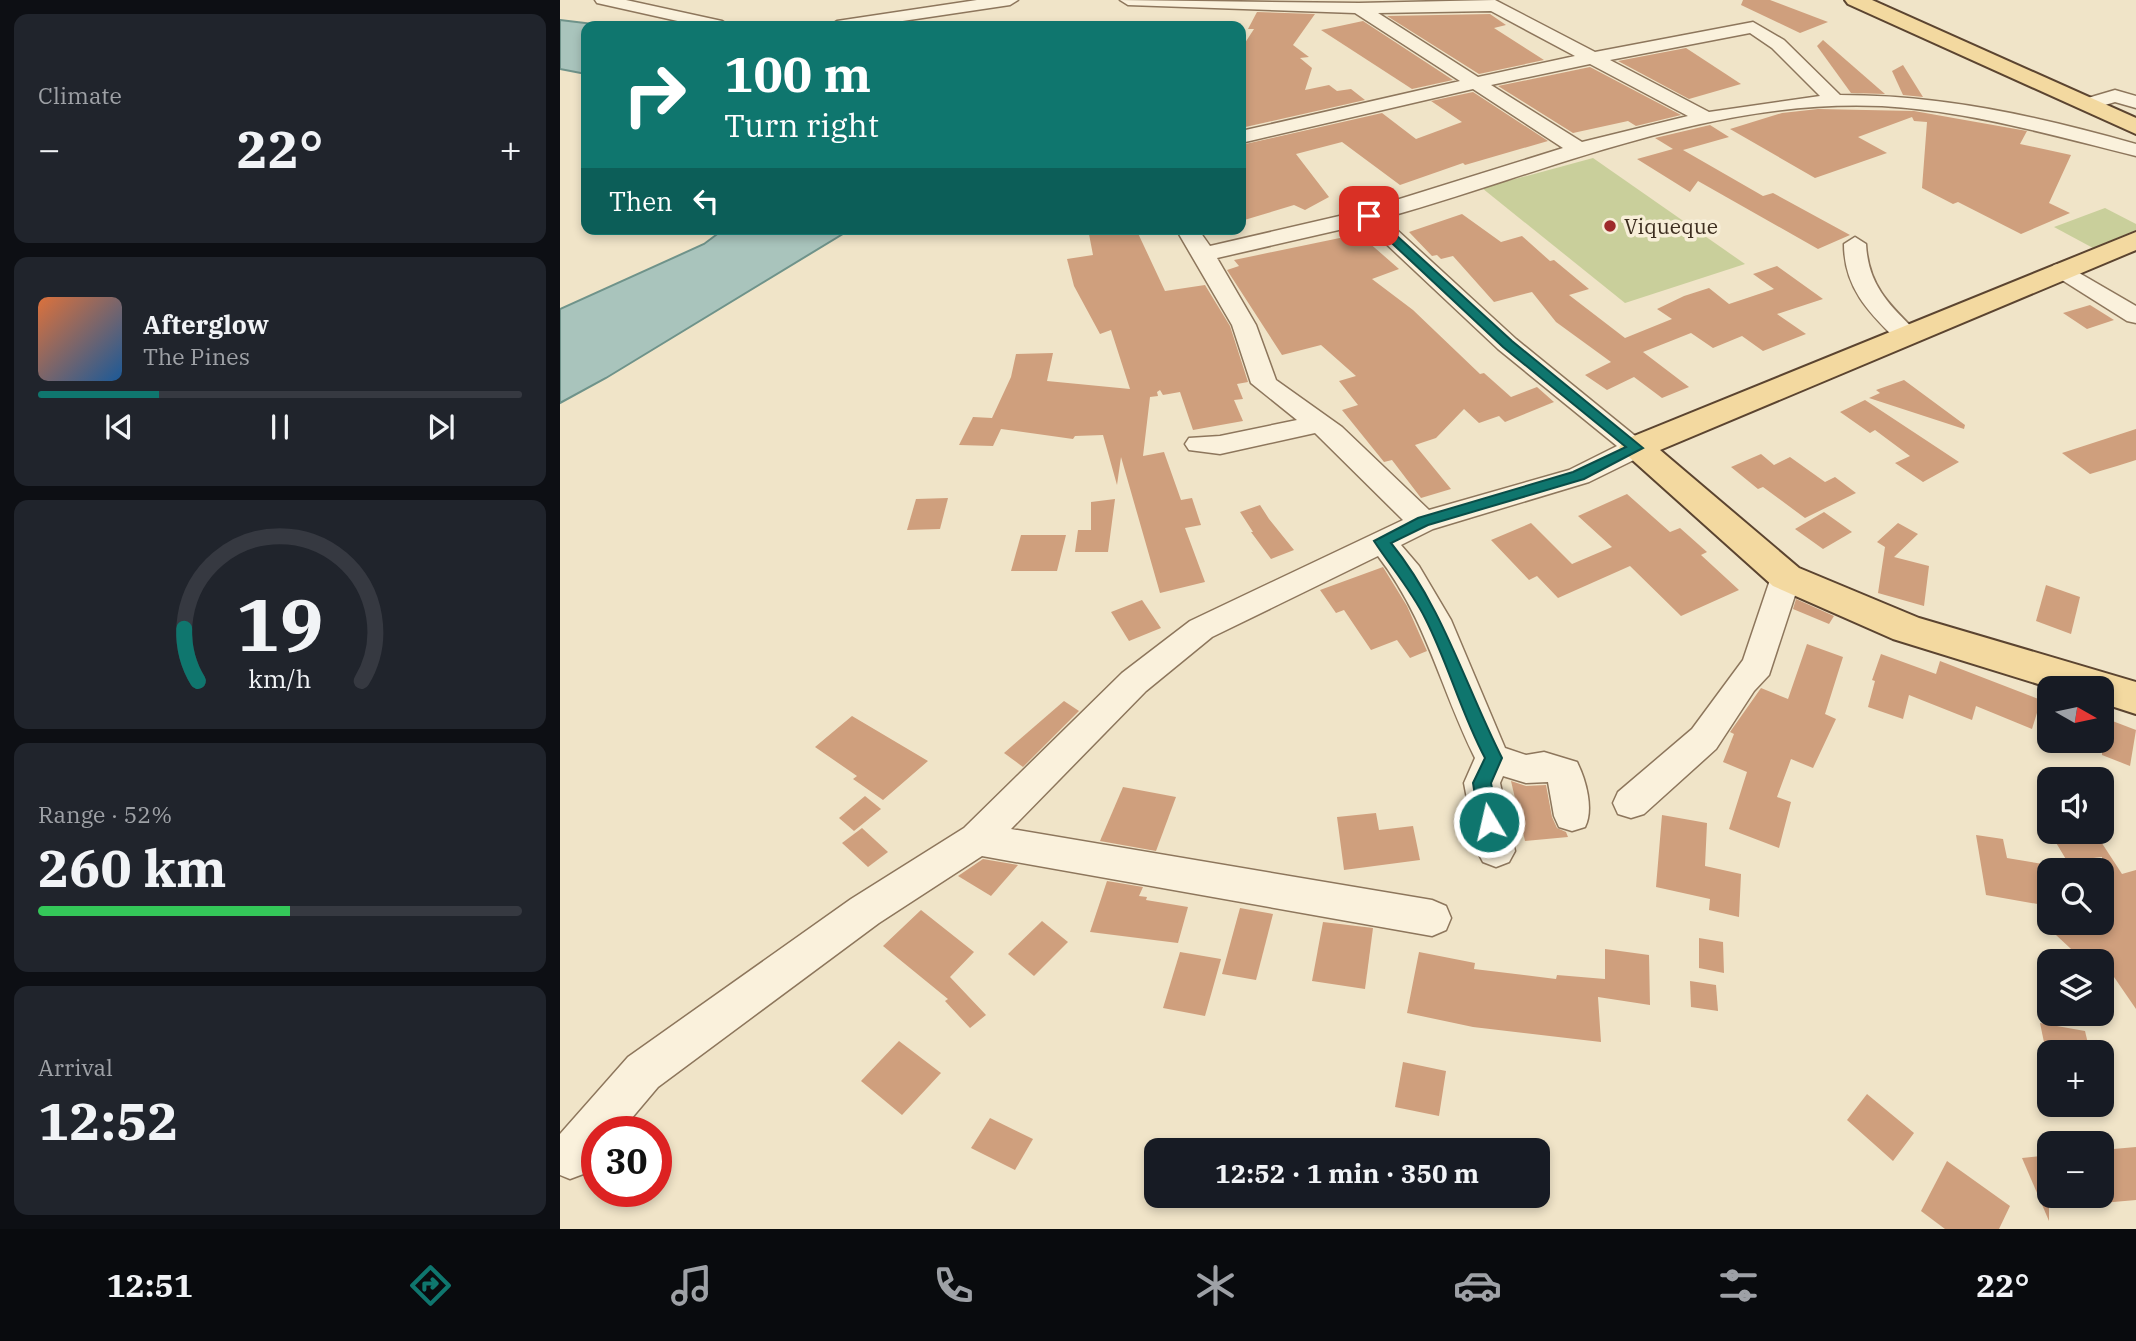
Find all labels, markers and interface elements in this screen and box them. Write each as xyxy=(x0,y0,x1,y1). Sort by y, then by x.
text: 100 m xyxy=(724,42,871,105)
icon: right xyxy=(609,49,700,140)
text: Climate xyxy=(38,80,122,110)
text: Turn right xyxy=(724,104,879,146)
text: 22° xyxy=(237,115,323,182)
text: − xyxy=(38,124,61,173)
text: + xyxy=(499,124,522,173)
icon: left xyxy=(687,182,725,220)
text: Then xyxy=(609,184,673,218)
pin xyxy=(1339,186,1399,246)
icon: arrive xyxy=(1350,197,1388,235)
place label: Viqueque xyxy=(1624,212,1718,240)
marker: Viqueque xyxy=(1602,218,1618,234)
text: Afterglow xyxy=(143,307,269,341)
text: The Pines xyxy=(143,341,250,371)
icon: previous xyxy=(100,408,138,446)
icon: pause xyxy=(261,408,299,446)
icon: next xyxy=(422,408,460,446)
text: 19 xyxy=(236,576,324,671)
text: km/h xyxy=(248,661,312,694)
north arrow xyxy=(2037,676,2114,752)
map controls xyxy=(2037,676,2114,1208)
button: sound xyxy=(2037,767,2114,844)
position arrow xyxy=(1452,785,1526,859)
text: Range · 52% xyxy=(38,799,172,829)
text: 260 km xyxy=(38,834,227,901)
button: search xyxy=(2037,858,2114,935)
button: layers xyxy=(2037,949,2114,1026)
button: + xyxy=(2037,1040,2114,1117)
text: Arrival xyxy=(38,1052,113,1082)
text: 12:52 xyxy=(38,1087,179,1154)
speed limit sign: 30 xyxy=(581,1116,672,1207)
button: − xyxy=(2037,1131,2114,1208)
text: 12:52 · 1 min · 350 m xyxy=(1215,1156,1479,1190)
icon: directions xyxy=(406,1261,455,1310)
icon: music xyxy=(667,1261,716,1310)
icon: phone xyxy=(929,1261,978,1310)
icon: climate xyxy=(1191,1261,1240,1310)
icon: car xyxy=(1453,1261,1502,1310)
icon: filters xyxy=(1714,1261,1763,1310)
text: 12:51 xyxy=(106,1264,193,1306)
text: 22° xyxy=(1976,1264,2030,1306)

